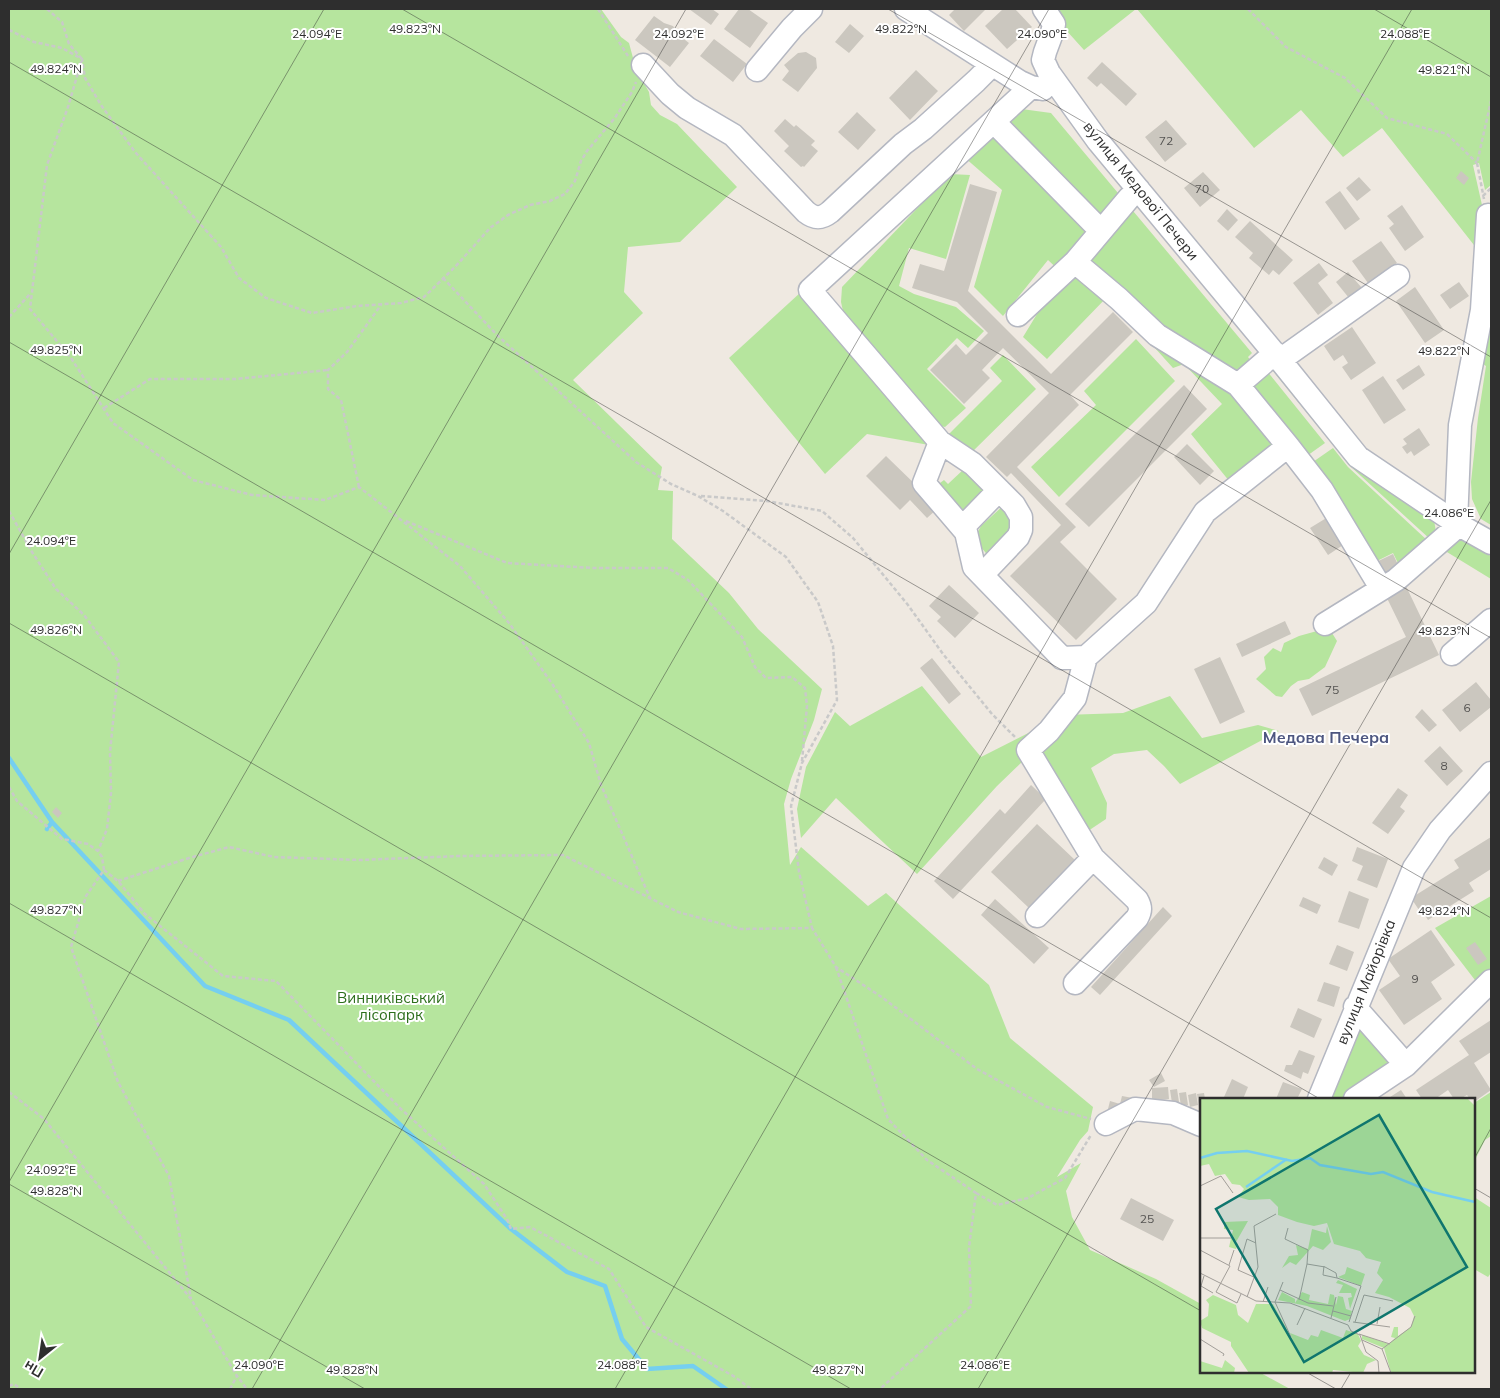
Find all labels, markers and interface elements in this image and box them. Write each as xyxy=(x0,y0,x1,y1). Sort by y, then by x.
text: 49.823°N xyxy=(389,21,441,36)
text: 49.822°N xyxy=(875,21,927,36)
text: 24.094°E xyxy=(292,26,342,41)
text: 24.092°E xyxy=(654,26,704,41)
text: 24.090°E xyxy=(1017,26,1067,41)
text: 24.088°E xyxy=(1380,26,1430,41)
text: 49.824°N xyxy=(30,61,82,76)
text: 49.821°N xyxy=(1418,62,1470,77)
street label: вулиця Медової Печери xyxy=(1079,117,1203,264)
house number: 72 xyxy=(1159,133,1173,148)
house number: 70 xyxy=(1195,181,1209,196)
text: 49.825°N xyxy=(30,342,82,357)
text: 49.822°N xyxy=(1418,343,1470,358)
text: 24.086°E xyxy=(1424,505,1474,520)
text: 24.094°E xyxy=(26,533,76,548)
text: 49.826°N xyxy=(30,622,82,637)
text: 49.823°N xyxy=(1418,623,1470,638)
house number: 75 xyxy=(1325,682,1339,697)
house number: 6 xyxy=(1463,700,1471,715)
district label: Медова Печера xyxy=(1263,727,1389,747)
house number: 8 xyxy=(1440,758,1448,773)
text: 49.827°N xyxy=(30,902,82,917)
text: 49.824°N xyxy=(1418,903,1470,918)
street label: вулиця Майорівка xyxy=(1332,917,1399,1047)
house number: 9 xyxy=(1411,971,1419,986)
park label: Винниківський лісопарк xyxy=(337,988,445,1024)
inset map xyxy=(1200,1098,1475,1373)
text: 24.092°E xyxy=(26,1162,76,1177)
text: 49.828°N xyxy=(30,1183,82,1198)
house number: 25 xyxy=(1140,1211,1154,1226)
north arrow xyxy=(15,1333,65,1383)
text: Пн xyxy=(21,1357,46,1382)
text: 24.090°E xyxy=(234,1357,284,1372)
text: 24.088°E xyxy=(597,1357,647,1372)
text: 24.086°E xyxy=(960,1357,1010,1372)
text: 49.828°N xyxy=(326,1362,378,1377)
text: 49.827°N xyxy=(812,1362,864,1377)

